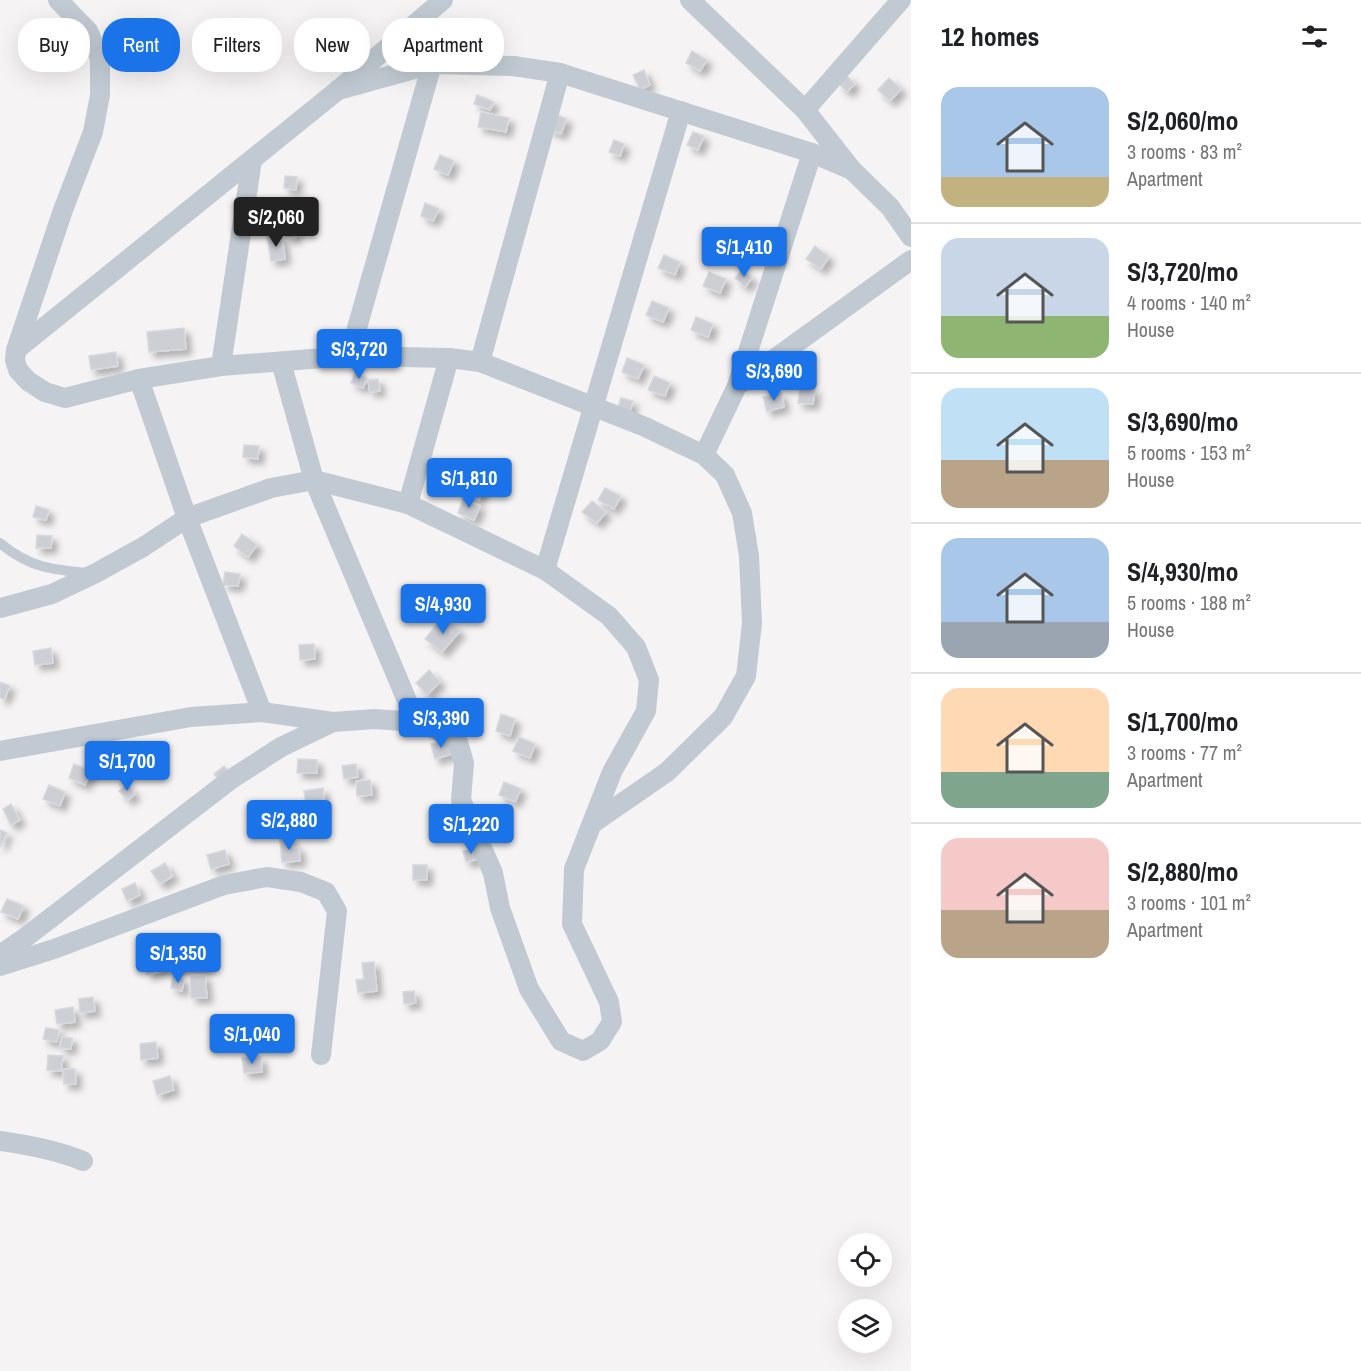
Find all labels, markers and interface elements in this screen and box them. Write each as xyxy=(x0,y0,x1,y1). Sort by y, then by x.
chip: Buy xyxy=(18,18,90,72)
chip: Rent xyxy=(102,18,180,72)
chip: Filters xyxy=(192,18,282,72)
chip: New xyxy=(294,18,370,72)
chip: Apartment xyxy=(382,18,504,72)
text: 12 homes xyxy=(941,19,1039,54)
icon: filters xyxy=(1298,20,1331,53)
text: S/2,060/mo xyxy=(1127,103,1238,138)
icon: home xyxy=(989,111,1061,183)
text: 3 rooms · 83 m² xyxy=(1127,138,1242,165)
text: Apartment xyxy=(1127,165,1203,192)
pin: S/2,060 xyxy=(221,197,331,248)
text: S/2,060 xyxy=(248,203,304,230)
pin: S/1,410 xyxy=(689,227,799,278)
text: S/1,410 xyxy=(716,233,772,260)
text: S/3,720/mo xyxy=(1127,254,1238,289)
icon: home xyxy=(989,262,1061,334)
text: 4 rooms · 140 m² xyxy=(1127,289,1251,316)
text: House xyxy=(1127,316,1174,343)
pin: S/3,720 xyxy=(304,329,414,380)
text: S/3,720 xyxy=(331,335,387,362)
pin: S/3,690 xyxy=(719,351,829,402)
text: S/3,690 xyxy=(746,357,802,384)
text: S/3,690/mo xyxy=(1127,404,1238,439)
icon: home xyxy=(989,412,1061,484)
text: 5 rooms · 153 m² xyxy=(1127,439,1251,466)
pin: S/1,810 xyxy=(414,458,524,509)
text: S/1,810 xyxy=(441,464,497,491)
text: House xyxy=(1127,466,1174,493)
text: S/4,930/mo xyxy=(1127,554,1238,589)
icon: home xyxy=(989,562,1061,634)
pin: S/4,930 xyxy=(388,584,498,635)
text: 5 rooms · 188 m² xyxy=(1127,589,1251,616)
text: S/4,930 xyxy=(415,590,471,617)
text: House xyxy=(1127,616,1174,643)
pin: S/3,390 xyxy=(386,698,496,749)
text: S/3,390 xyxy=(413,704,469,731)
text: S/1,700/mo xyxy=(1127,704,1238,739)
icon: home xyxy=(989,712,1061,784)
text: 3 rooms · 77 m² xyxy=(1127,739,1242,766)
pin: S/1,700 xyxy=(72,741,182,792)
text: S/1,700 xyxy=(99,747,155,774)
text: Apartment xyxy=(1127,766,1203,793)
pin: S/2,880 xyxy=(234,800,344,851)
pin: S/1,220 xyxy=(416,804,526,855)
text: S/2,880 xyxy=(261,806,317,833)
text: S/1,220 xyxy=(443,810,499,837)
text: S/2,880/mo xyxy=(1127,854,1238,889)
icon: home xyxy=(989,862,1061,934)
text: 3 rooms · 101 m² xyxy=(1127,889,1251,916)
text: Apartment xyxy=(1127,916,1203,943)
pin: S/1,350 xyxy=(123,933,233,984)
text: S/1,350 xyxy=(150,939,206,966)
pin: S/1,040 xyxy=(197,1014,307,1065)
text: S/1,040 xyxy=(224,1020,280,1047)
map controls xyxy=(838,1233,892,1353)
button: locate xyxy=(838,1233,892,1287)
button: layers xyxy=(838,1299,892,1353)

